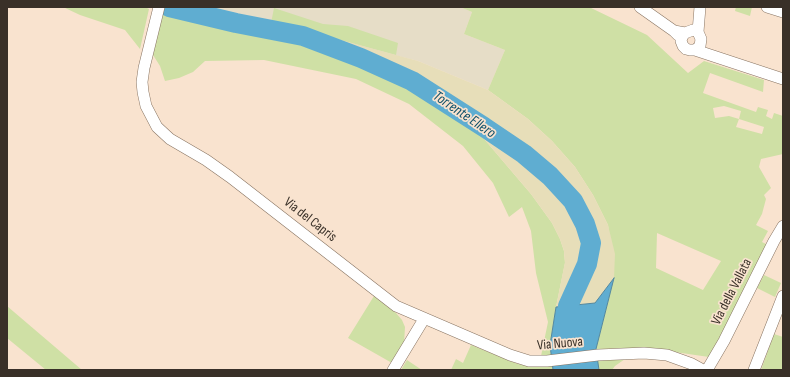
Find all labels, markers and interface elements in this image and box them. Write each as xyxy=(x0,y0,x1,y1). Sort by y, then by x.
water label: Torrente Ellero xyxy=(429,88,499,142)
street label: Via del Capris xyxy=(280,194,340,246)
street label: Via della Vallata xyxy=(708,256,756,328)
street label: Via Nuova xyxy=(536,334,584,354)

